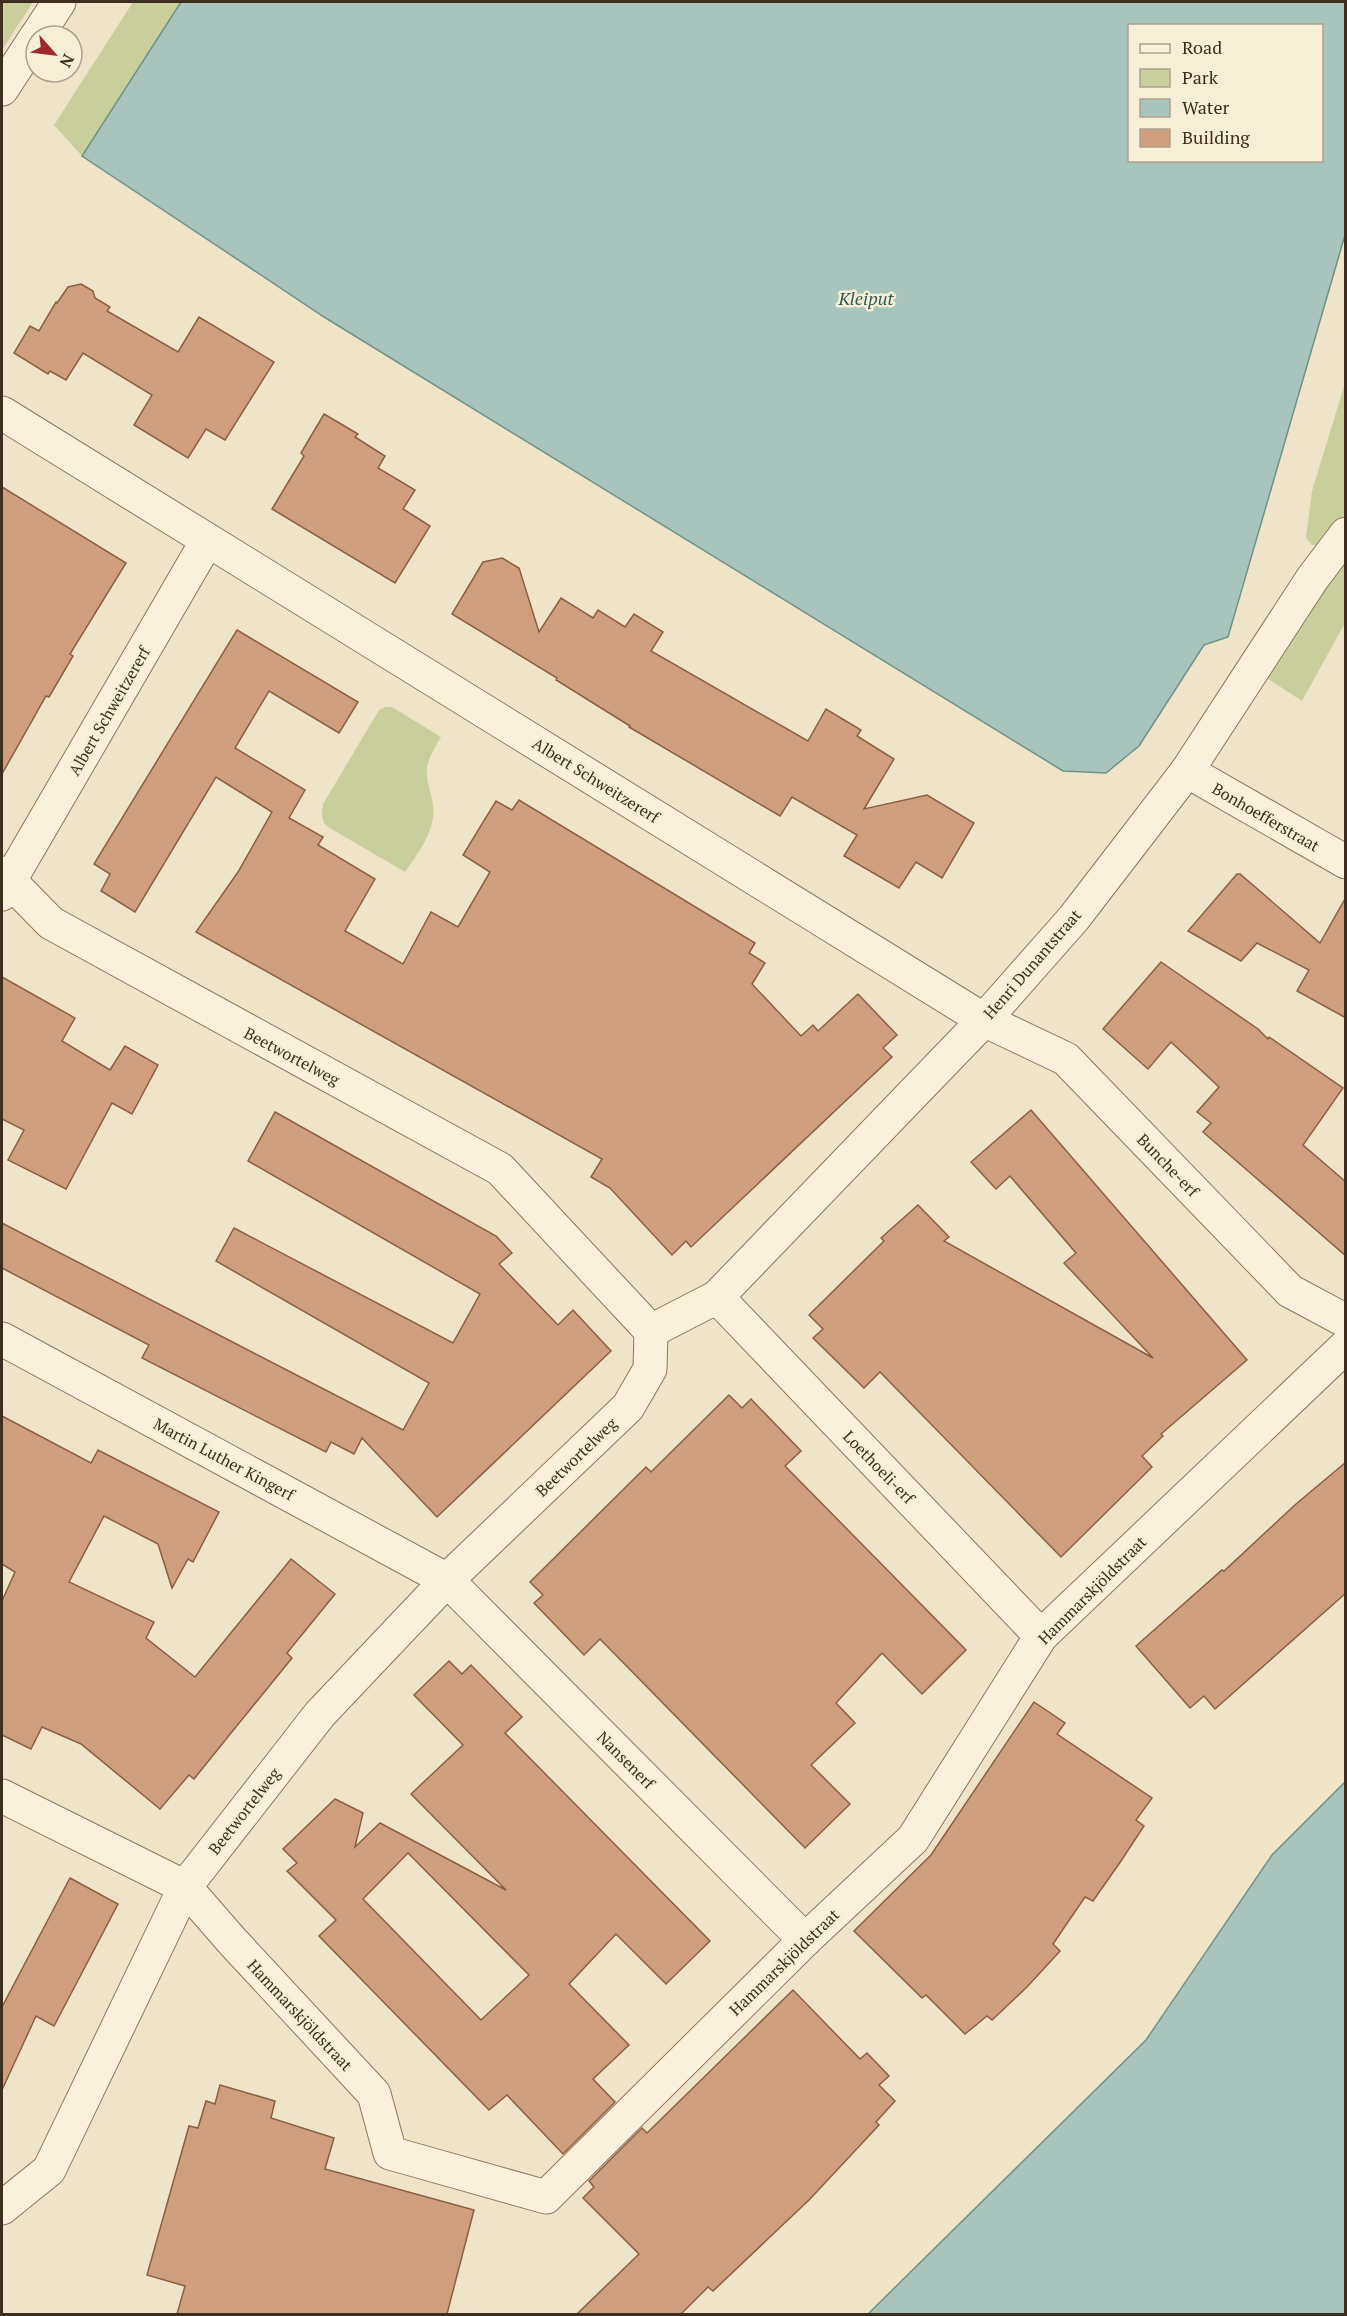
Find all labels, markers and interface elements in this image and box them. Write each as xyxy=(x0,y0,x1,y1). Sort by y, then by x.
north arrow xyxy=(24,24,84,84)
legend xyxy=(1128,24,1323,162)
text: Road xyxy=(1182,35,1222,59)
text: N xyxy=(55,51,80,72)
text: Park xyxy=(1182,65,1219,89)
text: Water xyxy=(1182,95,1229,119)
text: Building xyxy=(1182,125,1250,149)
water label: Kleiput xyxy=(837,286,895,310)
street label: Albert Schweitzererf xyxy=(63,641,156,780)
street label: Albert Schweitzererf xyxy=(528,732,665,829)
street label: Bonhoefferstraat xyxy=(1208,777,1324,857)
street label: Henri Dunantstraat xyxy=(978,904,1086,1024)
street label: Beetwortelweg xyxy=(240,1022,344,1091)
street label: Bunche-erf xyxy=(1132,1129,1205,1202)
street label: Beetwortelweg xyxy=(531,1412,622,1501)
street label: Martin Luther Kingerf xyxy=(150,1413,300,1506)
street label: Loethoeli-erf xyxy=(838,1426,921,1510)
street label: Hammarskjöldstraat xyxy=(1033,1531,1151,1649)
street label: Nansenerf xyxy=(592,1726,661,1795)
street label: Beetwortelweg xyxy=(203,1762,285,1859)
street label: Hammarskjöldstraat xyxy=(724,1904,844,2020)
street label: Hammarskjöldstraat xyxy=(243,1954,358,2076)

